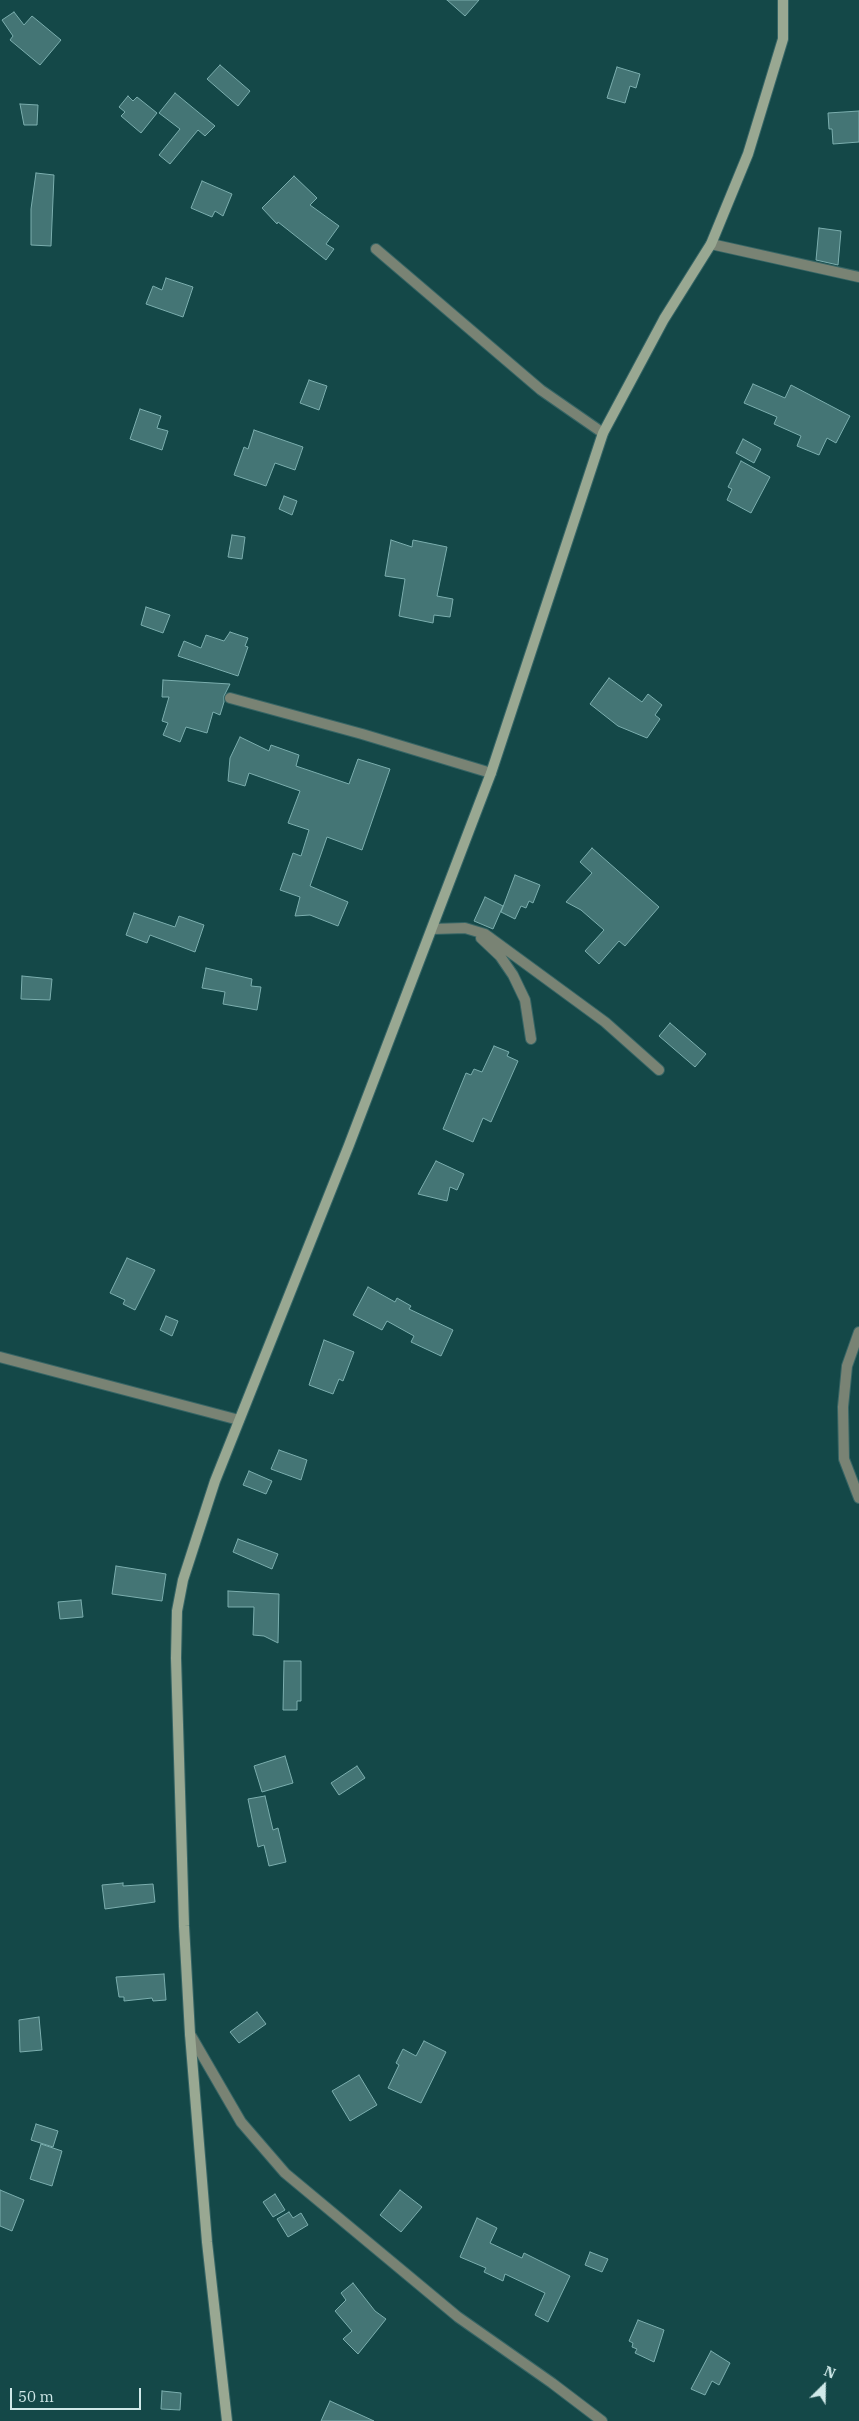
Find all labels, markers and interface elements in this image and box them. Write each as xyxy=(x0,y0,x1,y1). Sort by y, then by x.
north arrow xyxy=(799,2361,849,2411)
text: N xyxy=(821,2362,838,2383)
scale bar xyxy=(12,2378,144,2410)
text: 50 m xyxy=(18,2387,54,2406)

